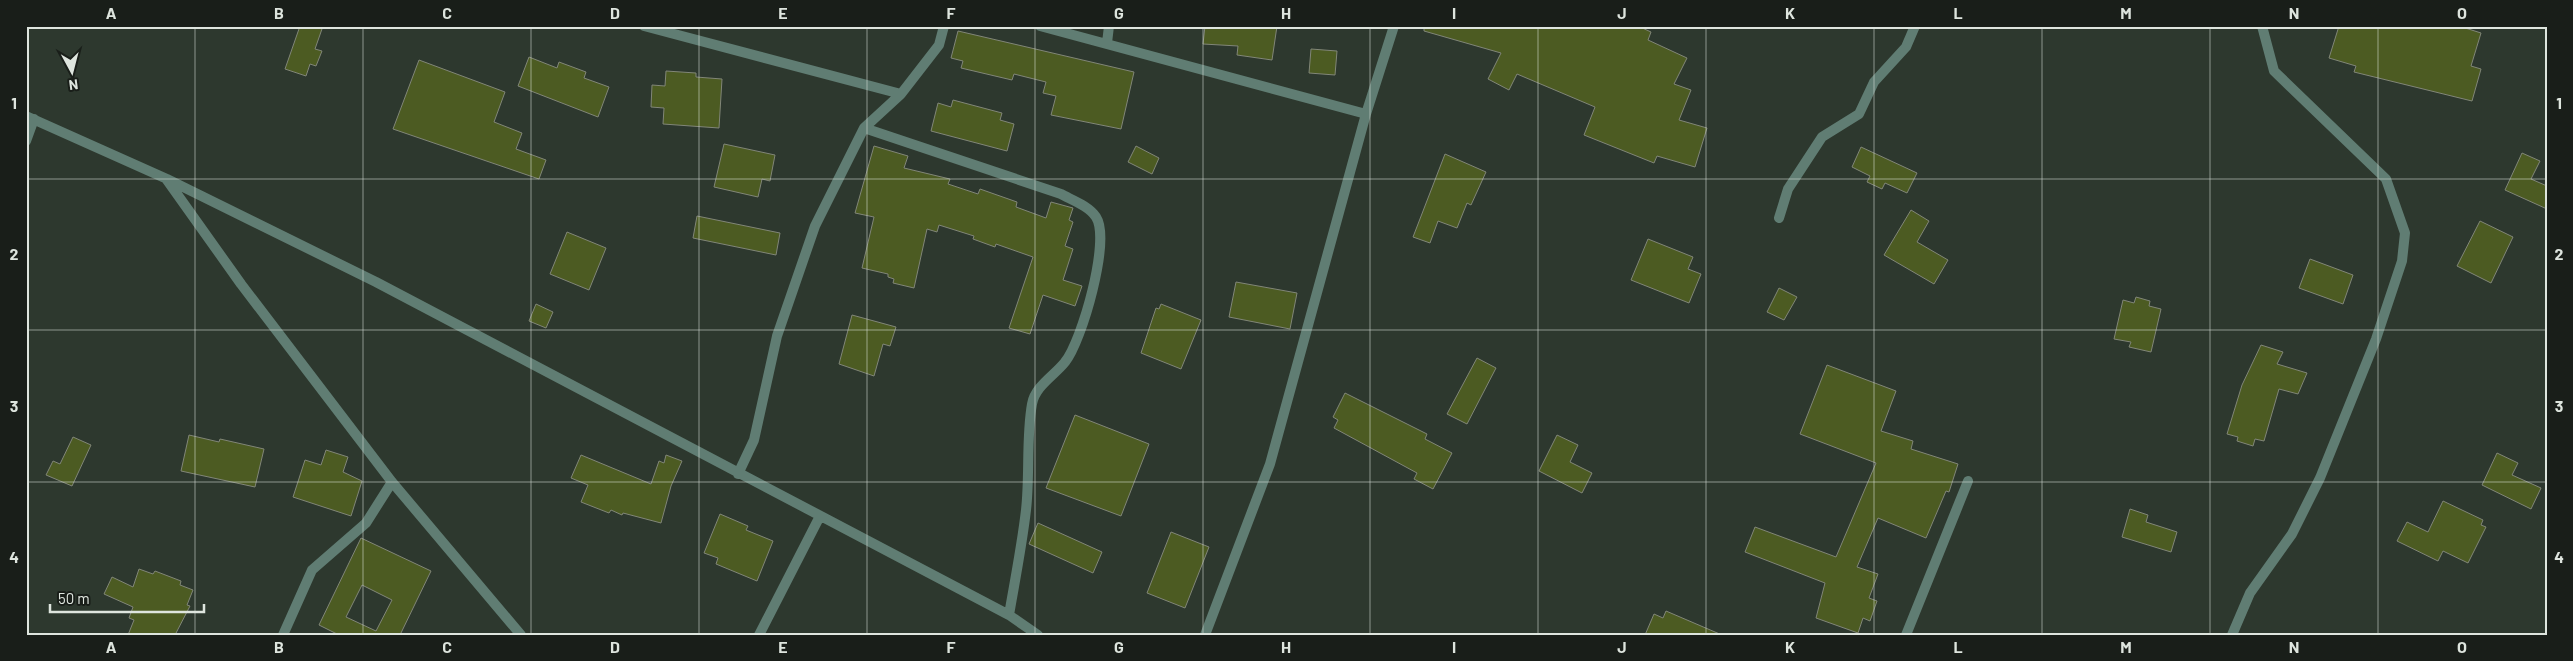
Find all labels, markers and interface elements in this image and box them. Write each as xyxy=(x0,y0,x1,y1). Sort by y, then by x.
text: A xyxy=(106,3,117,22)
text: B xyxy=(274,3,284,22)
text: C xyxy=(442,3,452,22)
text: D xyxy=(610,3,620,22)
text: E xyxy=(778,3,788,22)
text: F xyxy=(947,3,956,22)
text: G xyxy=(1114,3,1124,22)
text: H xyxy=(1281,3,1291,22)
text: I xyxy=(1452,3,1456,22)
text: J xyxy=(1617,3,1627,22)
text: K xyxy=(1785,3,1795,22)
text: L xyxy=(1953,3,1963,22)
text: M xyxy=(2120,3,2132,22)
text: N xyxy=(2289,3,2299,22)
text: O xyxy=(2457,3,2467,22)
north arrow xyxy=(48,48,98,98)
text: N xyxy=(68,76,79,94)
text: 1 xyxy=(11,93,17,112)
text: 1 xyxy=(2556,93,2562,112)
text: 2 xyxy=(10,244,19,263)
text: 2 xyxy=(2555,244,2564,263)
text: 3 xyxy=(10,396,18,415)
text: 3 xyxy=(2555,396,2563,415)
text: 4 xyxy=(9,547,19,566)
text: 4 xyxy=(2554,547,2564,566)
scale bar xyxy=(50,581,204,613)
text: 50 m xyxy=(58,589,90,607)
text: A xyxy=(106,637,117,656)
text: B xyxy=(274,637,284,656)
text: C xyxy=(442,637,452,656)
text: D xyxy=(610,637,620,656)
text: E xyxy=(778,637,788,656)
text: F xyxy=(947,637,956,656)
text: G xyxy=(1114,637,1124,656)
text: H xyxy=(1281,637,1291,656)
text: I xyxy=(1452,637,1456,656)
text: J xyxy=(1617,637,1627,656)
text: K xyxy=(1785,637,1795,656)
text: L xyxy=(1953,637,1963,656)
text: M xyxy=(2120,637,2132,656)
text: N xyxy=(2289,637,2299,656)
text: O xyxy=(2457,637,2467,656)

